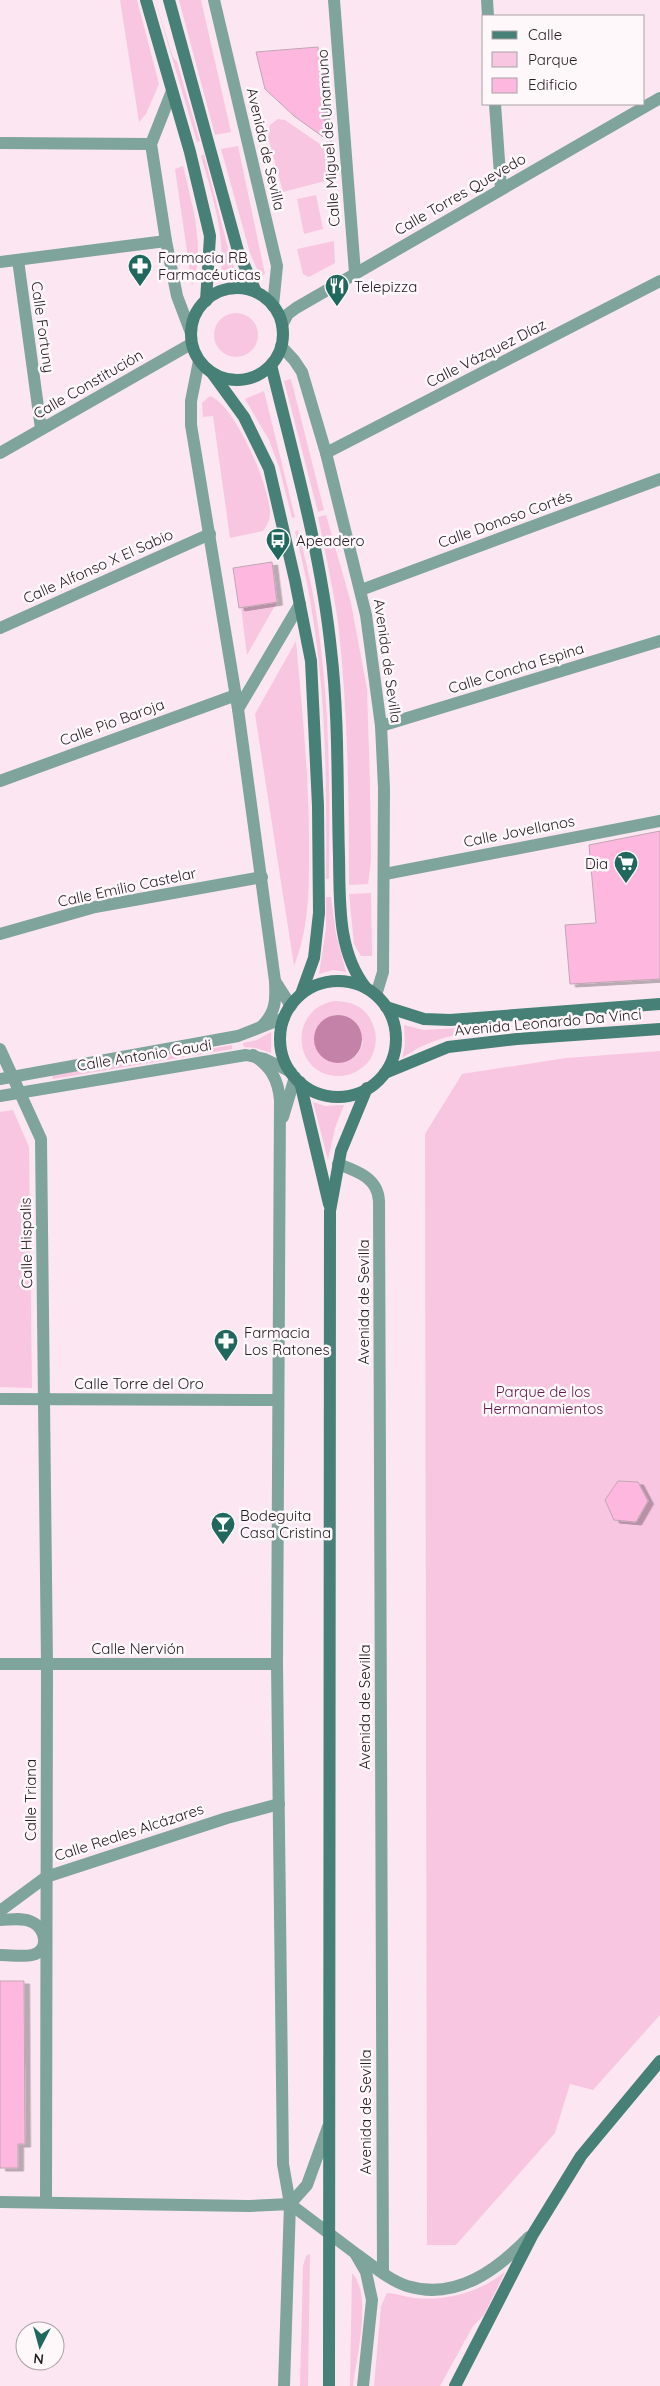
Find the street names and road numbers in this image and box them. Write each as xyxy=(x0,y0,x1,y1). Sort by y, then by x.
street label: Calle Miguel de Unamuno xyxy=(312,49,344,227)
street label: Avenida de Sevilla xyxy=(243,86,289,212)
street label: Calle Torres Quevedo xyxy=(391,149,529,239)
street label: Calle Fortuny xyxy=(27,280,59,374)
street label: Calle Vázquez Díaz xyxy=(423,315,549,391)
street label: Calle Constitución xyxy=(30,345,146,423)
street label: Calle Donoso Cortés xyxy=(435,486,575,552)
street label: Calle Alfonso X El Sabio xyxy=(20,524,176,608)
street label: Avenida de Sevilla xyxy=(370,598,406,724)
street label: Calle Concha Espina xyxy=(446,638,586,698)
street label: Calle Pio Baroja xyxy=(57,694,167,750)
street label: Calle Jovellanos xyxy=(462,811,576,851)
street label: Calle Emilio Castelar xyxy=(56,863,198,911)
street label: Avenida Leonardo Da Vinci xyxy=(454,1004,642,1040)
street label: Calle Antonio Gaudi xyxy=(75,1035,213,1075)
street label: Calle Hispalis xyxy=(16,1197,36,1289)
street label: Avenida de Sevilla xyxy=(354,1239,373,1365)
street label: Calle Torre del Oro xyxy=(74,1374,204,1393)
street label: Calle Nervión xyxy=(91,1639,185,1658)
street label: Avenida de Sevilla xyxy=(355,1644,374,1770)
street label: Calle Triana xyxy=(21,1759,40,1841)
street label: Calle Reales Alcázares xyxy=(52,1799,206,1865)
street label: Avenida de Sevilla xyxy=(356,2049,375,2175)

